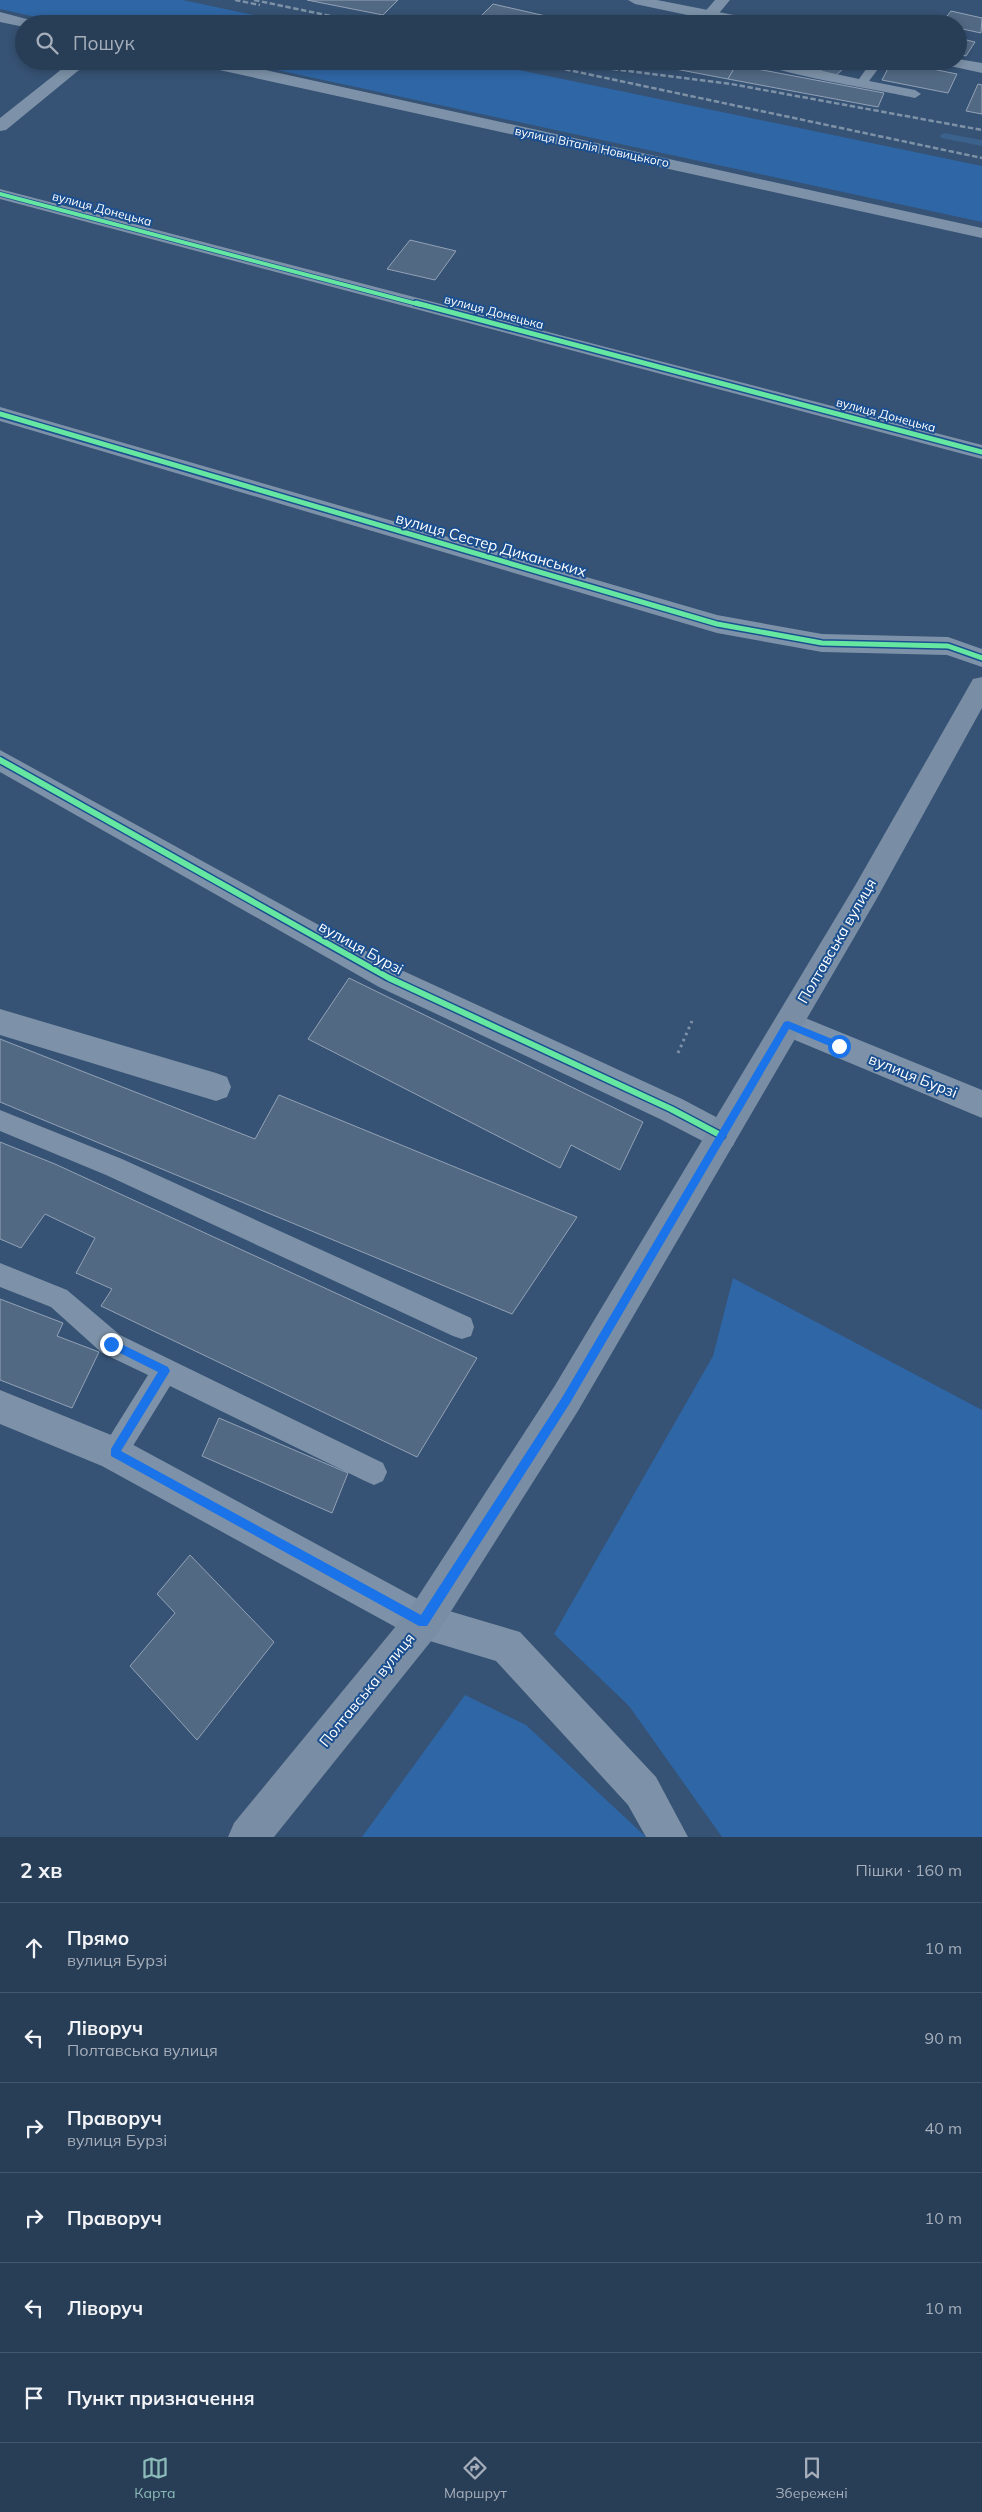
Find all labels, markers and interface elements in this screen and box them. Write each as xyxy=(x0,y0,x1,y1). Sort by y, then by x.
search box xyxy=(15,15,967,70)
icon: search xyxy=(33,29,61,57)
text: Пошук xyxy=(73,31,135,55)
street label: вулиця Віталія Новицького xyxy=(514,123,671,170)
street label: вулиця Донецька xyxy=(51,188,153,229)
street label: вулиця Донецька xyxy=(443,291,545,332)
street label: вулиця Донецька xyxy=(835,394,937,435)
street label: вулиця Сестер Диканських xyxy=(394,508,589,581)
street label: Полтавська вулиця xyxy=(793,875,880,1007)
street label: вулиця Бурзі xyxy=(316,917,407,979)
route start xyxy=(828,1035,851,1058)
street label: вулиця Бурзі xyxy=(866,1049,960,1102)
route end xyxy=(100,1333,123,1356)
street label: Полтавська вулиця xyxy=(315,1629,418,1751)
text: 2 хв xyxy=(20,1857,62,1883)
text: Пішки · 160 m xyxy=(856,1860,962,1880)
text: Прямо xyxy=(67,1926,129,1950)
icon: ahead xyxy=(20,1934,48,1962)
text: 10 m xyxy=(925,1938,962,1958)
text: вулиця Бурзі xyxy=(67,1950,167,1970)
text: Ліворуч xyxy=(67,2016,143,2040)
icon: left xyxy=(20,2024,48,2052)
text: 90 m xyxy=(925,2028,962,2048)
text: Полтавська вулиця xyxy=(67,2040,218,2060)
text: Праворуч xyxy=(67,2106,162,2130)
icon: right xyxy=(20,2114,48,2142)
text: 40 m xyxy=(925,2118,962,2138)
text: вулиця Бурзі xyxy=(67,2130,167,2150)
icon: right xyxy=(20,2204,48,2232)
text: Праворуч xyxy=(67,2206,162,2230)
text: 10 m xyxy=(925,2208,962,2228)
icon: left xyxy=(20,2294,48,2322)
text: Ліворуч xyxy=(67,2296,143,2320)
text: 10 m xyxy=(925,2298,962,2318)
icon: arrive xyxy=(20,2384,48,2412)
text: Пункт призначення xyxy=(67,2386,255,2410)
tab: Карта xyxy=(134,2454,175,2502)
tab: Маршрут xyxy=(444,2454,507,2502)
tab: Збережені xyxy=(775,2454,848,2502)

